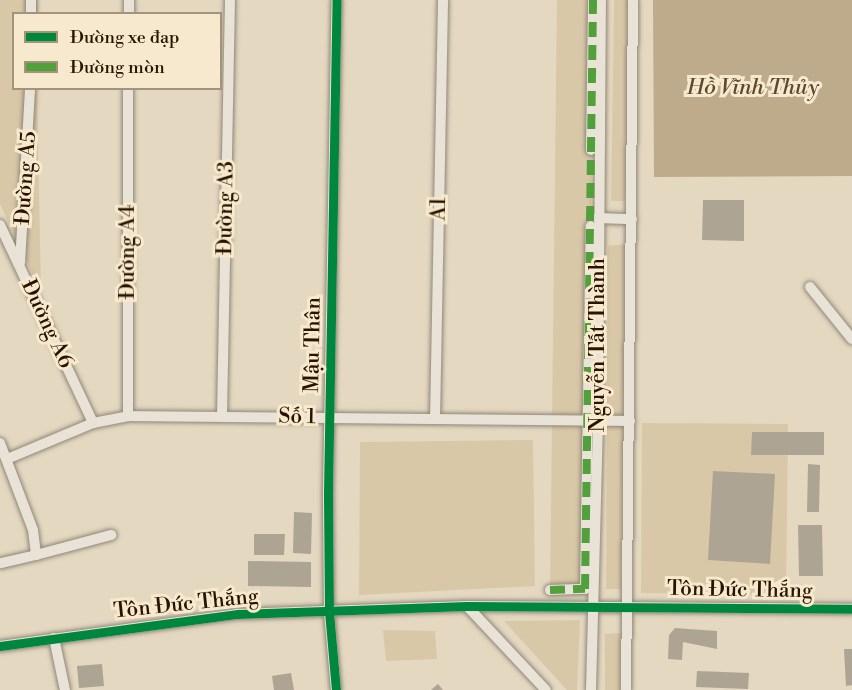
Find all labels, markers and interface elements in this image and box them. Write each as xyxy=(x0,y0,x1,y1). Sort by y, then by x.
legend xyxy=(12,12,222,90)
text: Đường xe đạp xyxy=(70,26,179,49)
text: Đường mòn xyxy=(70,56,165,79)
water label: Hồ Vĩnh Thủy xyxy=(687,75,819,101)
street label: Đường A5 xyxy=(10,130,42,226)
street label: Đường A3 xyxy=(213,161,239,255)
street label: A1 xyxy=(426,197,452,221)
street label: Đường A4 xyxy=(115,205,141,299)
street label: Nguyễn Tất Thành xyxy=(585,258,611,432)
street label: Đường A6 xyxy=(16,276,78,372)
street label: Mậu Thân xyxy=(300,297,326,393)
street label: Số 1 xyxy=(278,404,316,430)
street label: Tôn Đức Thắng xyxy=(667,576,813,604)
street label: Tôn Đức Thắng xyxy=(112,584,260,624)

